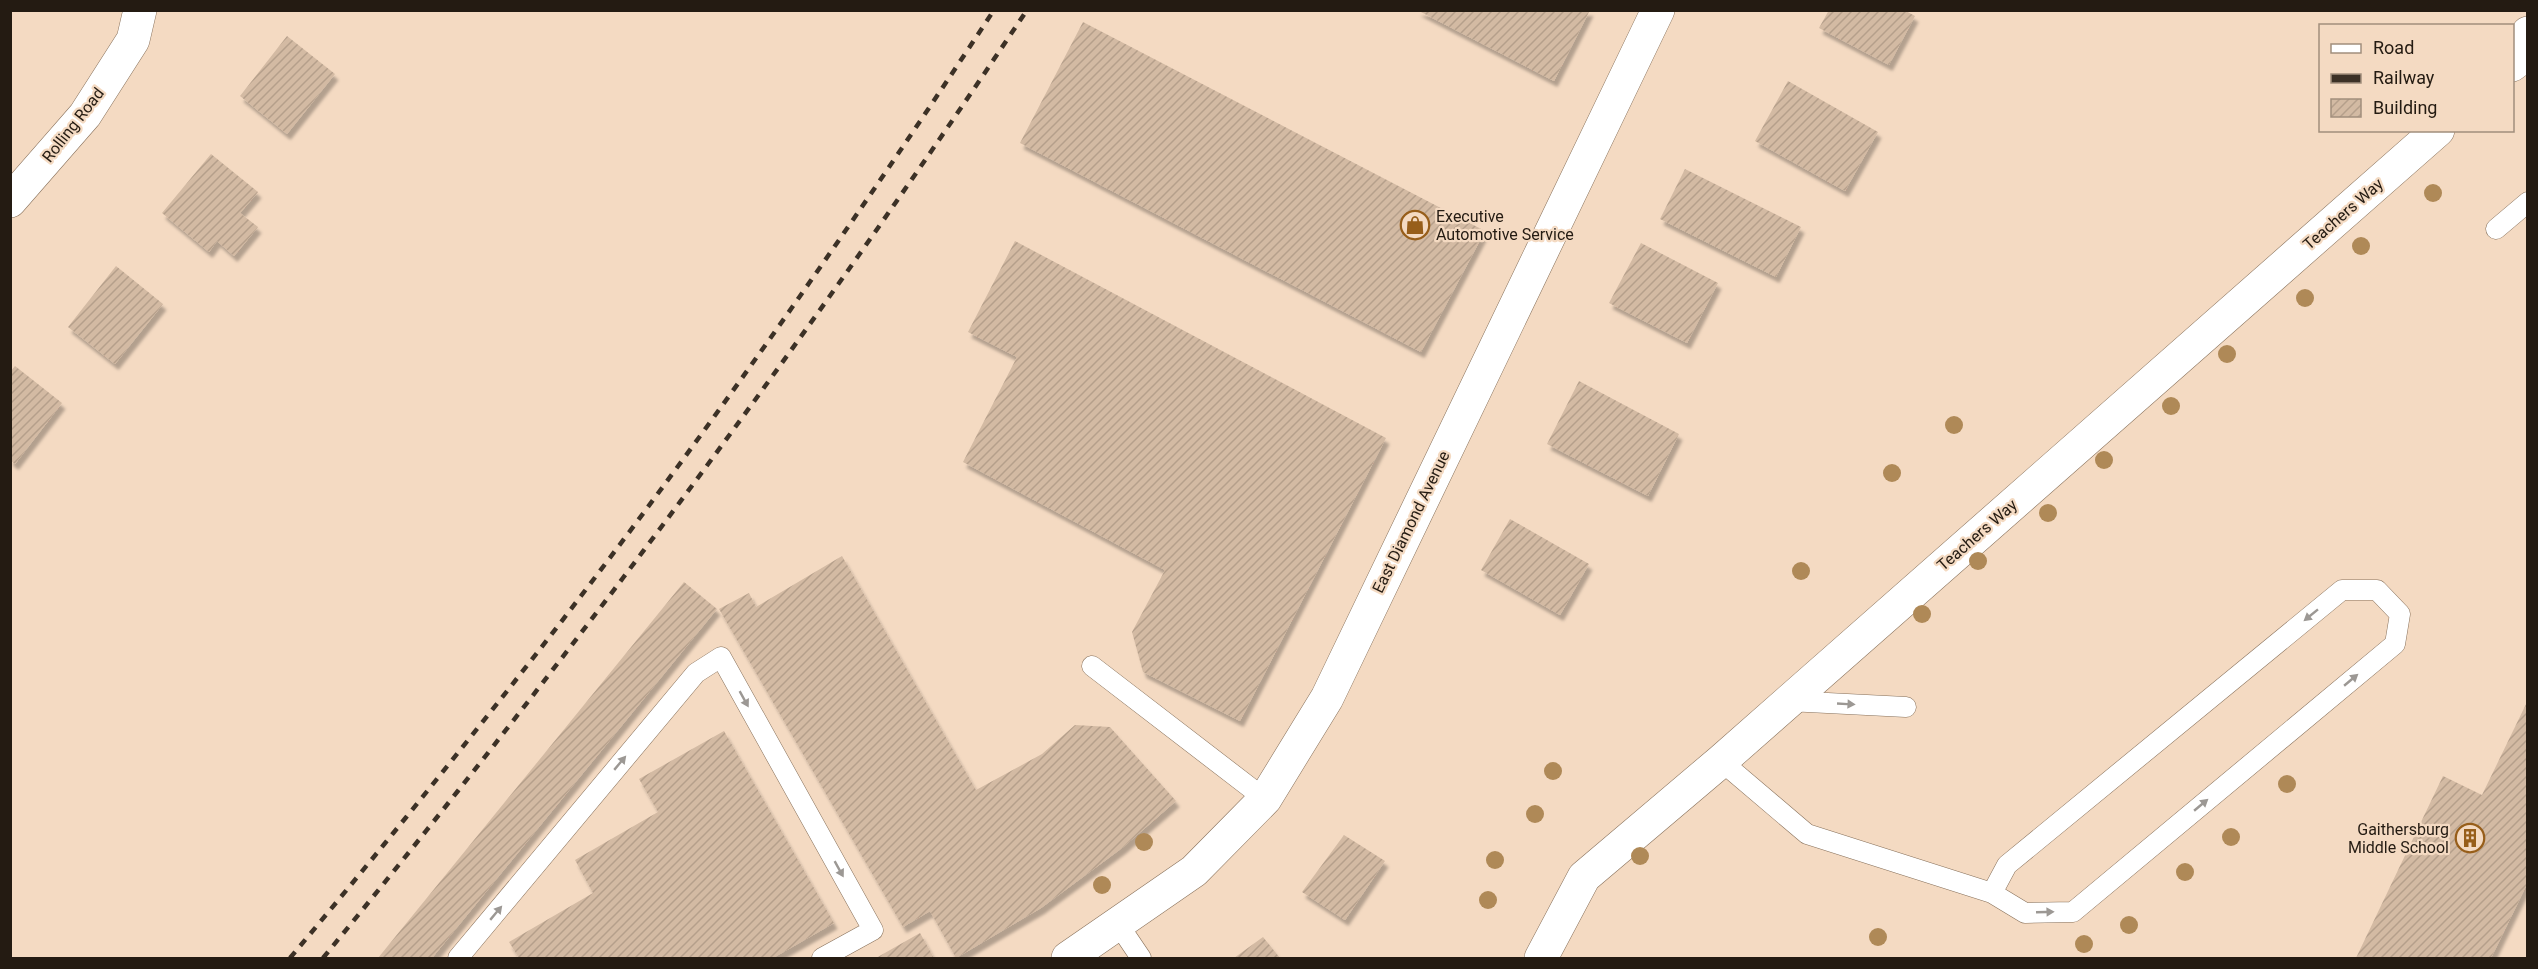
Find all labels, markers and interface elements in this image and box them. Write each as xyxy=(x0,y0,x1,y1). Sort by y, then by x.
legend xyxy=(2319,24,2514,132)
text: Road xyxy=(2373,37,2414,58)
text: Railway xyxy=(2373,67,2435,88)
street label: Rolling Road xyxy=(38,84,108,166)
text: Building xyxy=(2373,97,2437,118)
street label: Teachers Way xyxy=(2299,174,2387,254)
place label: Executive Automotive Service xyxy=(1436,207,1574,244)
shop icon: Executive Automotive Service xyxy=(1399,209,1431,241)
street label: East Diamond Avenue xyxy=(1368,448,1454,596)
street label: Teachers Way xyxy=(1933,495,2021,575)
one-way arrow xyxy=(2303,609,2319,622)
one-way arrow xyxy=(2344,674,2359,687)
one-way arrow xyxy=(739,690,749,707)
one-way arrow xyxy=(1837,699,1856,708)
one-way arrow xyxy=(614,756,626,771)
one-way arrow xyxy=(2194,799,2209,811)
place label: Gaithersburg Middle School xyxy=(2348,820,2449,857)
building icon: Gaithersburg Middle School xyxy=(2454,822,2486,854)
one-way arrow xyxy=(834,861,844,878)
one-way arrow xyxy=(489,906,502,921)
one-way arrow xyxy=(2036,908,2055,917)

